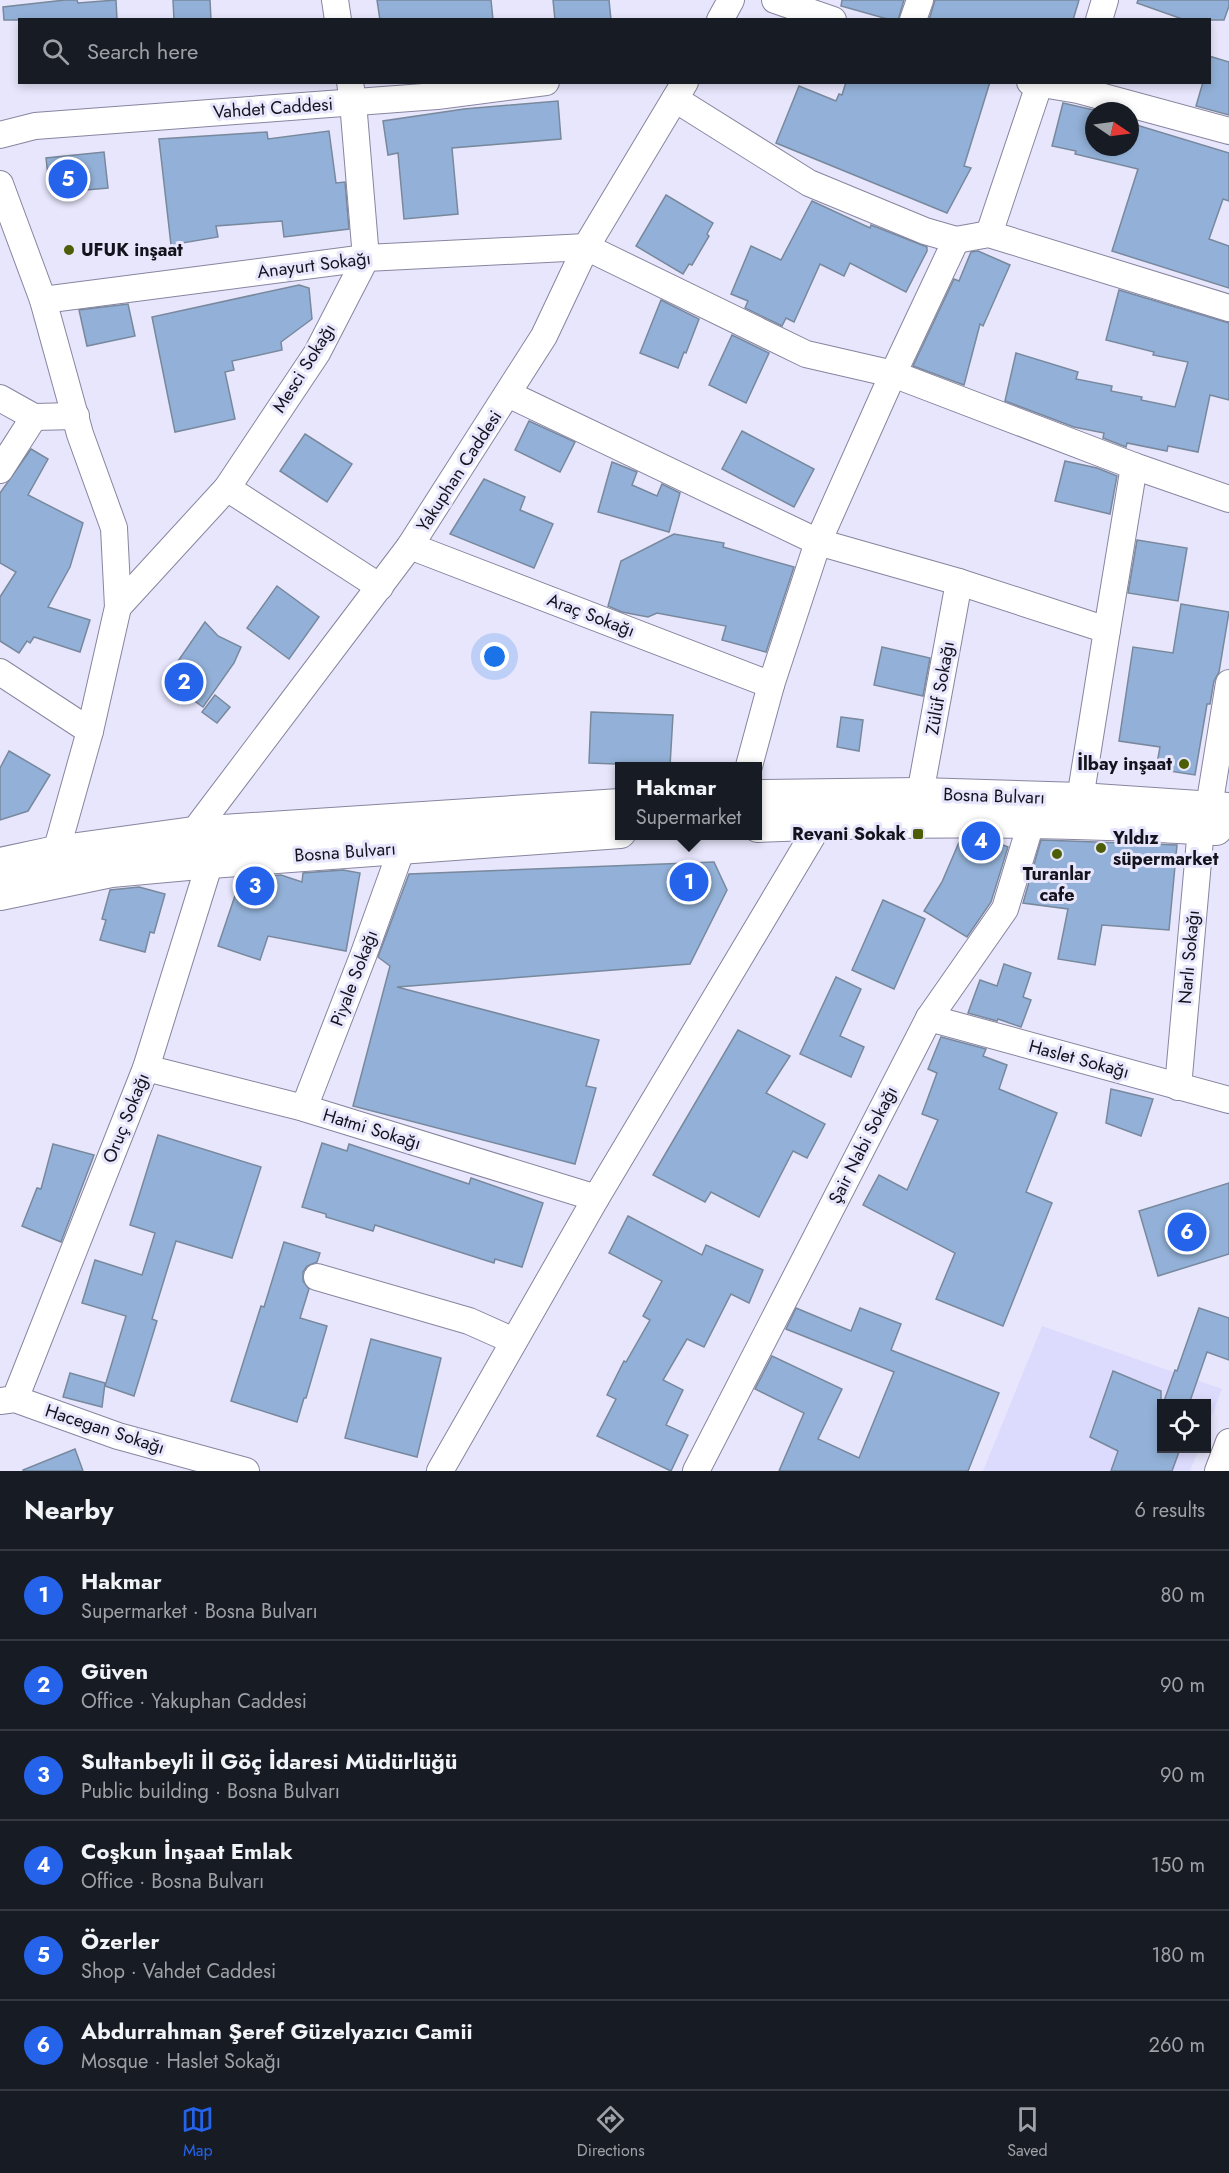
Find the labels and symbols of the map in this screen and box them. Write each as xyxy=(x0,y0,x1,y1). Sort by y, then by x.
street label: Vahdet Caddesi xyxy=(212,91,334,125)
north arrow xyxy=(1085,102,1139,156)
pin: 5 xyxy=(48,156,88,201)
place label: UFUK inşaat xyxy=(81,237,183,263)
marker: UFUK inşaat xyxy=(62,243,76,257)
street label: Anayurt Sokağı xyxy=(256,245,372,285)
street label: Mesci Sokağı xyxy=(266,318,342,418)
street label: Yakuphan Caddesi xyxy=(410,405,508,537)
street label: Araç Sokağı xyxy=(543,586,639,644)
street label: Zülüf Sokağı xyxy=(919,639,961,737)
your location xyxy=(480,642,509,671)
pin: 2 xyxy=(164,660,204,704)
place label: İlbay inşaat xyxy=(1077,751,1172,777)
marker: İlbay inşaat xyxy=(1177,757,1191,771)
street label: Bosna Bulvarı xyxy=(943,781,1045,811)
pin: 4 xyxy=(962,818,1000,864)
place label: Revani Sokak xyxy=(792,821,907,847)
place label: Yıldız süpermarket xyxy=(1112,825,1219,872)
marker: Revani Sokak xyxy=(911,827,925,841)
street label: Bosna Bulvarı xyxy=(293,835,397,869)
marker: Yıldız süpermarket xyxy=(1094,841,1108,855)
marker: Turanlar cafe xyxy=(1050,847,1064,861)
pin: 1 xyxy=(670,860,708,904)
place label: Turanlar cafe xyxy=(1023,861,1092,908)
pin: 3 xyxy=(236,864,274,908)
street label: Narlı Sokağı xyxy=(1172,909,1206,1005)
street label: Piyale Sokağı xyxy=(324,926,384,1030)
street label: Haslet Sokağı xyxy=(1026,1033,1132,1085)
street label: Oruç Sokağı xyxy=(96,1069,156,1167)
street label: Şair Nabi Sokağı xyxy=(822,1082,904,1208)
street label: Hatmi Sokağı xyxy=(320,1102,424,1156)
pin: 6 xyxy=(1168,1210,1206,1254)
street label: Hacegan Sokağı xyxy=(42,1397,168,1461)

